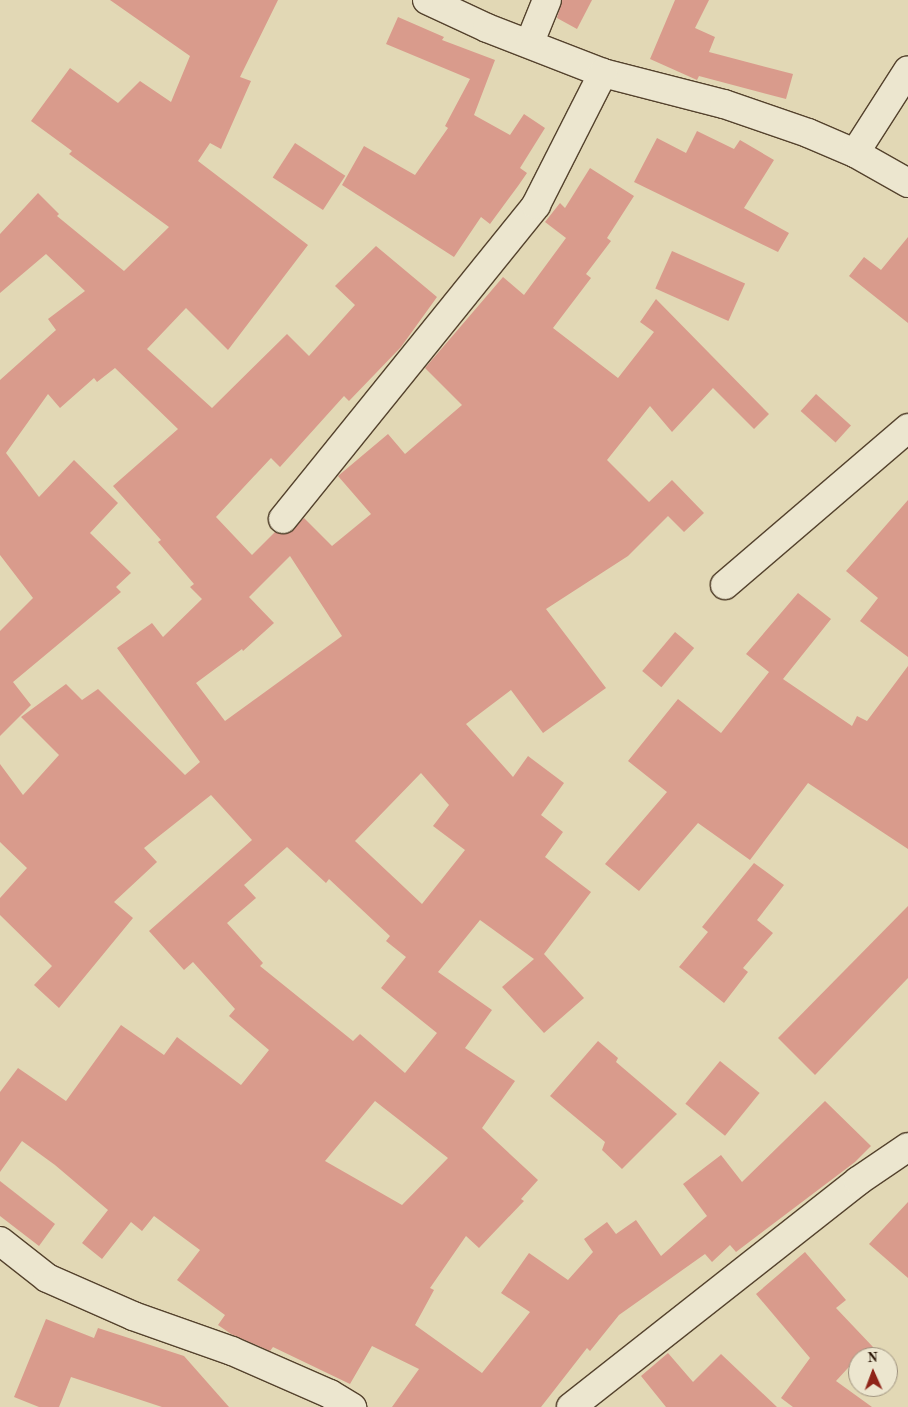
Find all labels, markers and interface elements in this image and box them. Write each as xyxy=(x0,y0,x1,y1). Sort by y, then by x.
north arrow xyxy=(848,1347,898,1397)
text: N xyxy=(867,1351,878,1365)

